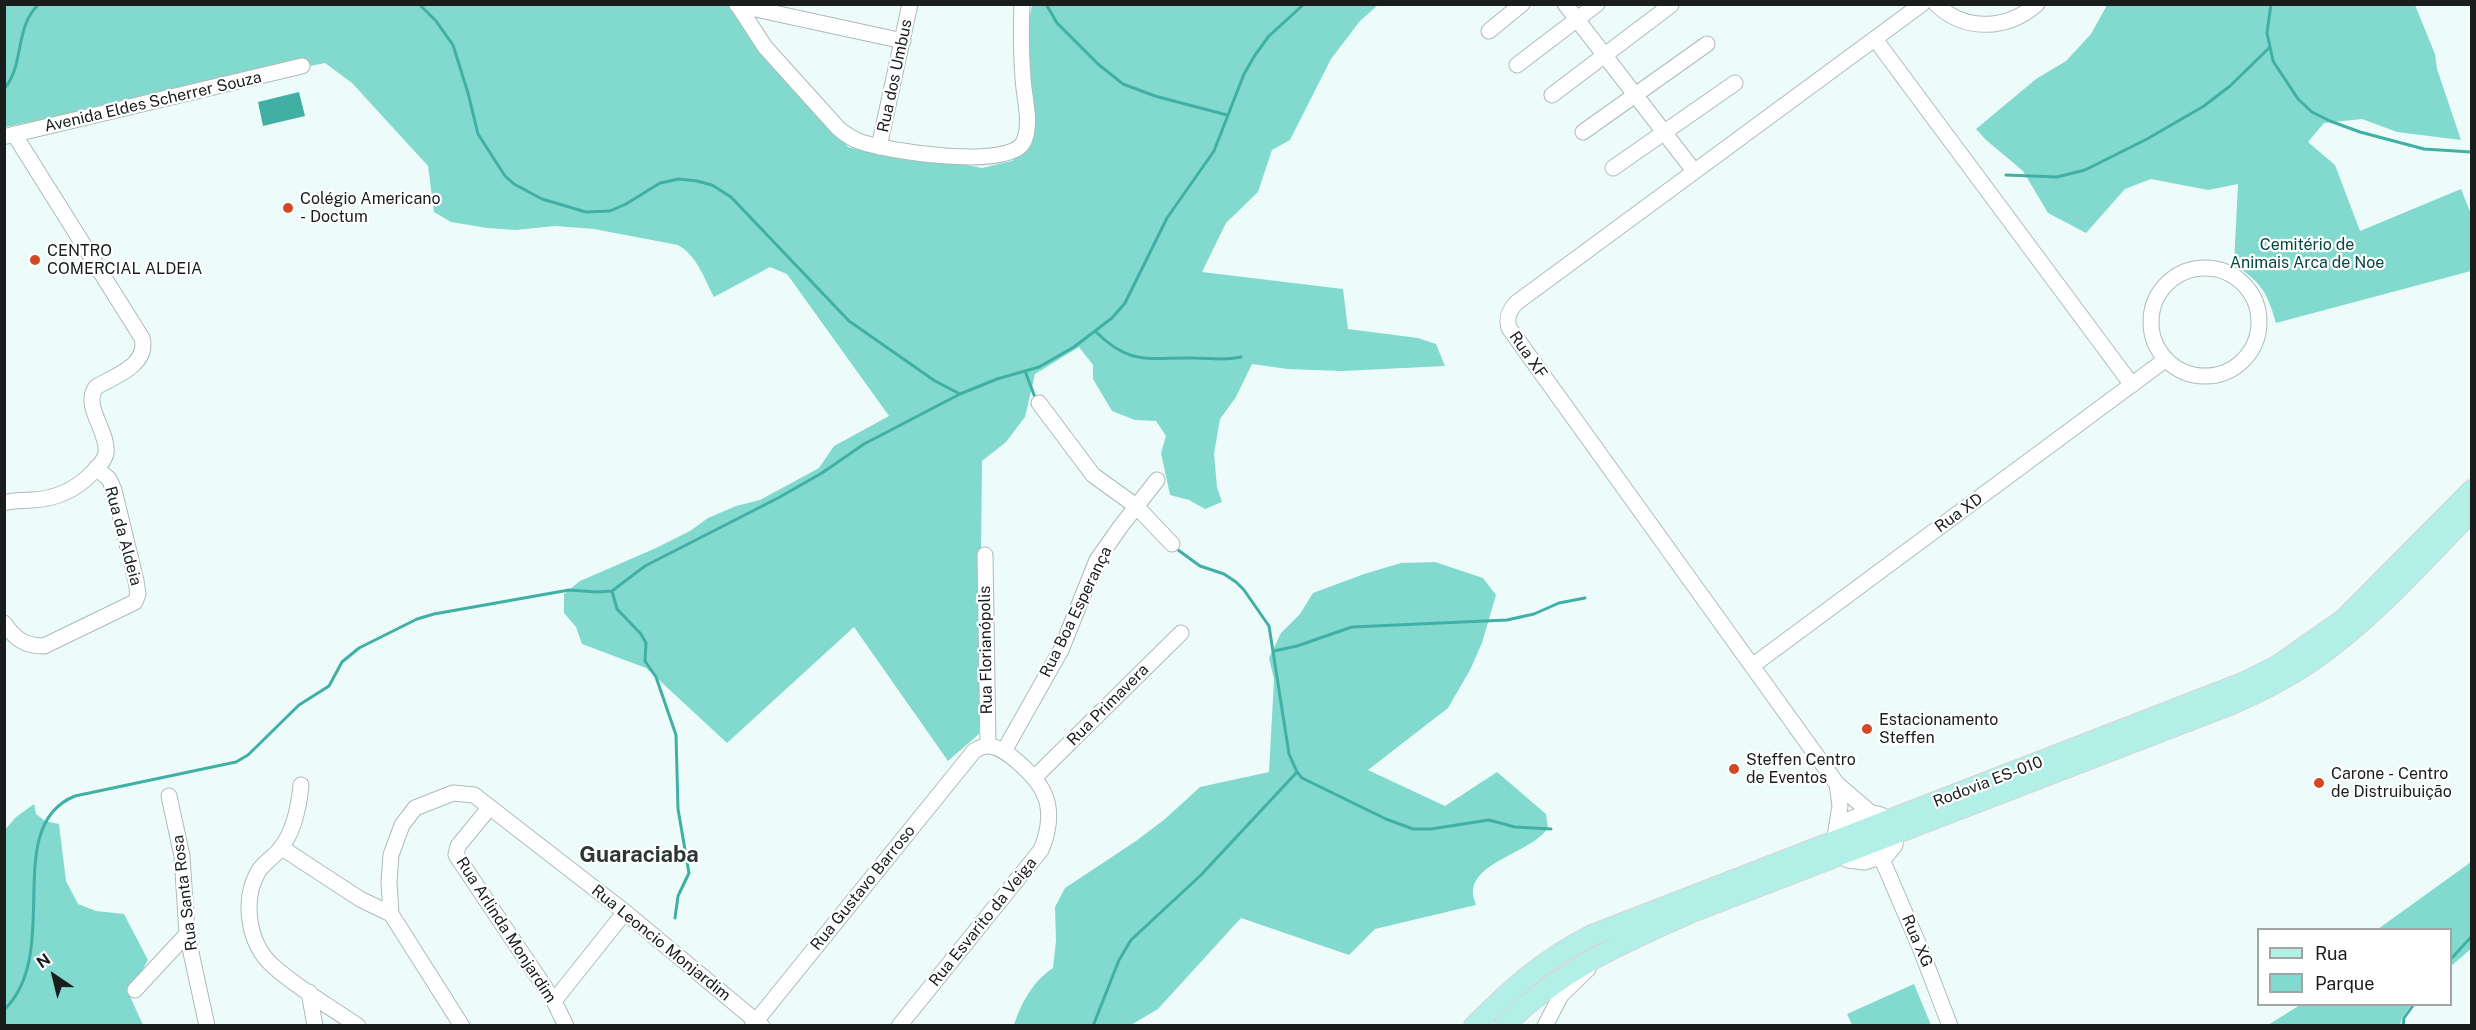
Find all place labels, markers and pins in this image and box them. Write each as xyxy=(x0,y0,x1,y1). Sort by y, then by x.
place label: Colégio Americano - Doctum xyxy=(300,189,441,227)
marker: Colégio Americano - Doctum xyxy=(281,201,295,215)
place label: CENTRO COMERCIAL ALDEIA xyxy=(47,241,202,279)
marker: CENTRO COMERCIAL ALDEIA xyxy=(28,253,42,267)
place label: Estacionamento Steffen xyxy=(1879,710,1998,748)
marker: Estacionamento Steffen xyxy=(1860,722,1874,736)
place label: Steffen Centro de Eventos xyxy=(1746,750,1856,788)
marker: Steffen Centro de Eventos xyxy=(1727,762,1741,776)
place label: Carone - Centro de Distruibuição xyxy=(2331,764,2452,802)
marker: Carone - Centro de Distruibuição xyxy=(2312,776,2326,790)

